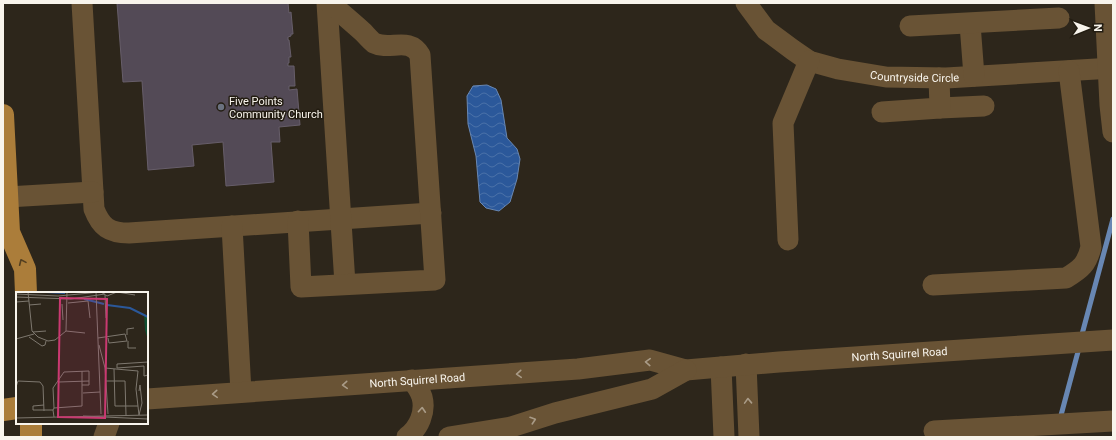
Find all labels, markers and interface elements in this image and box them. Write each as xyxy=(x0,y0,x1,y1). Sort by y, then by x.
north arrow xyxy=(1068,8,1108,48)
text: N xyxy=(1091,24,1104,32)
street label: Countryside Circle xyxy=(869,68,960,85)
place label: Five Points Community Church xyxy=(229,95,323,121)
marker: Five Points Community Church xyxy=(216,102,226,112)
one-way arrow xyxy=(18,258,26,265)
inset map xyxy=(16,292,148,424)
street label: North Squirrel Road xyxy=(851,345,948,364)
one-way arrow xyxy=(645,357,652,366)
one-way arrow xyxy=(516,369,522,378)
street label: North Squirrel Road xyxy=(369,371,466,390)
one-way arrow xyxy=(342,381,348,389)
one-way arrow xyxy=(212,389,218,398)
one-way arrow xyxy=(743,398,752,404)
one-way arrow xyxy=(417,407,426,413)
one-way arrow xyxy=(530,416,537,425)

